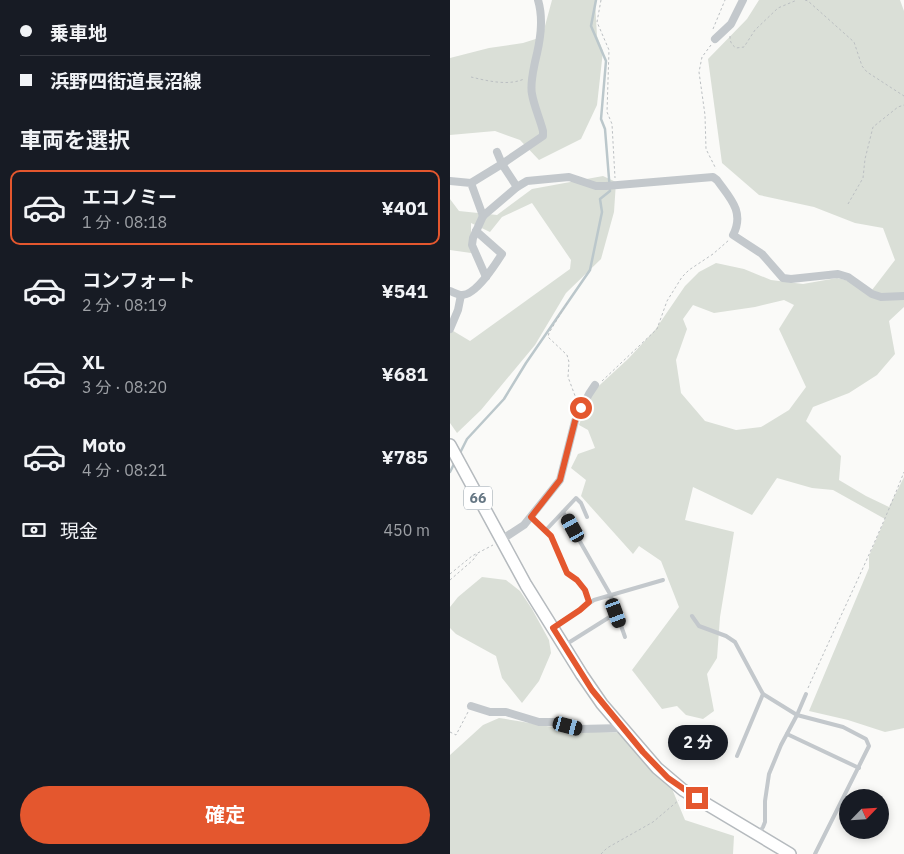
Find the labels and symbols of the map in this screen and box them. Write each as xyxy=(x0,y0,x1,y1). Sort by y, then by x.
route start xyxy=(570,397,592,419)
road number: 66 xyxy=(464,486,492,509)
car xyxy=(559,511,586,545)
car xyxy=(603,596,628,630)
car xyxy=(551,715,584,737)
callout: 2 分 xyxy=(667,726,727,760)
route end xyxy=(686,787,708,809)
north arrow xyxy=(839,789,889,839)

